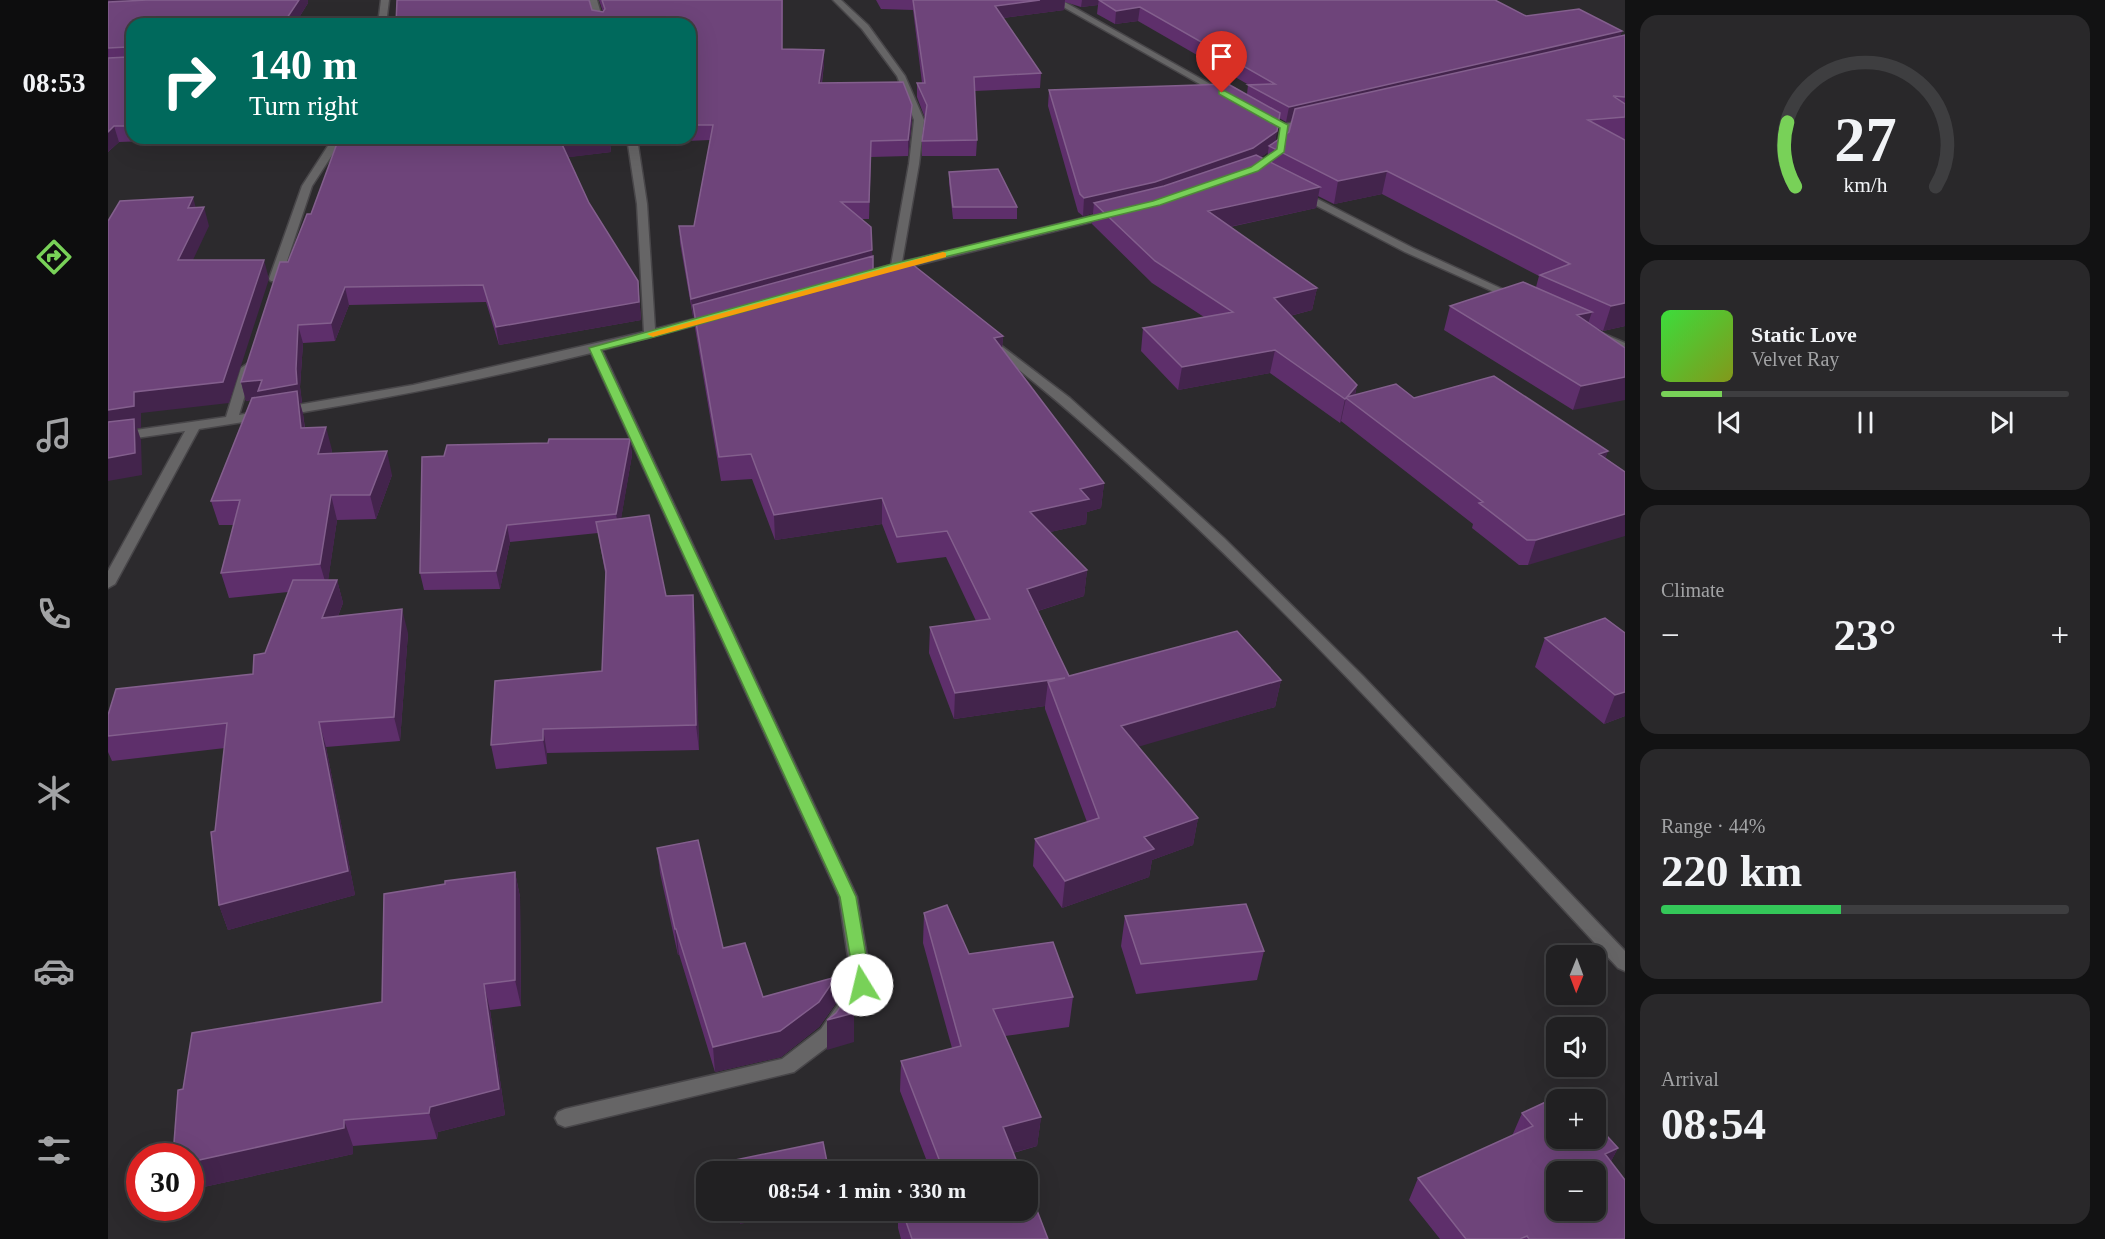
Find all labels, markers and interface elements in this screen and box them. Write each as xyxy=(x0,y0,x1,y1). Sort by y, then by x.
pin xyxy=(1196,31,1247,93)
icon: arrive xyxy=(1205,40,1238,73)
icon: right xyxy=(150,42,228,120)
text: 140 m xyxy=(249,42,358,88)
text: 08:53 xyxy=(23,68,86,98)
text: Turn right xyxy=(249,91,358,121)
text: 27 xyxy=(1834,105,1896,174)
text: km/h xyxy=(1843,173,1887,197)
icon: directions xyxy=(33,236,75,278)
text: Static Love xyxy=(1751,322,1857,347)
text: Velvet Ray xyxy=(1751,348,1839,370)
icon: previous xyxy=(1713,406,1746,439)
icon: pause xyxy=(1849,406,1882,439)
icon: next xyxy=(1985,406,2018,439)
icon: music xyxy=(33,414,75,456)
text: Climate xyxy=(1661,579,1724,601)
icon: phone xyxy=(33,593,75,635)
text: 23° xyxy=(1834,610,1897,660)
text: − xyxy=(1661,617,1680,653)
text: + xyxy=(2050,617,2069,653)
icon: climate xyxy=(33,772,75,814)
text: Range · 44% xyxy=(1661,815,1765,837)
text: 220 km xyxy=(1661,846,1802,896)
north arrow xyxy=(1546,945,1606,1005)
map controls xyxy=(1546,945,1606,1221)
icon: car xyxy=(33,950,75,992)
position arrow xyxy=(830,953,894,1017)
button: sound xyxy=(1546,1017,1606,1077)
text: Arrival xyxy=(1661,1068,1719,1090)
button: + xyxy=(1546,1089,1606,1149)
text: 08:54 xyxy=(1661,1099,1766,1149)
icon: filters xyxy=(33,1129,75,1171)
speed limit sign: 30 xyxy=(126,1143,204,1221)
button: − xyxy=(1546,1161,1606,1221)
text: 08:54 · 1 min · 330 m xyxy=(768,1178,966,1203)

